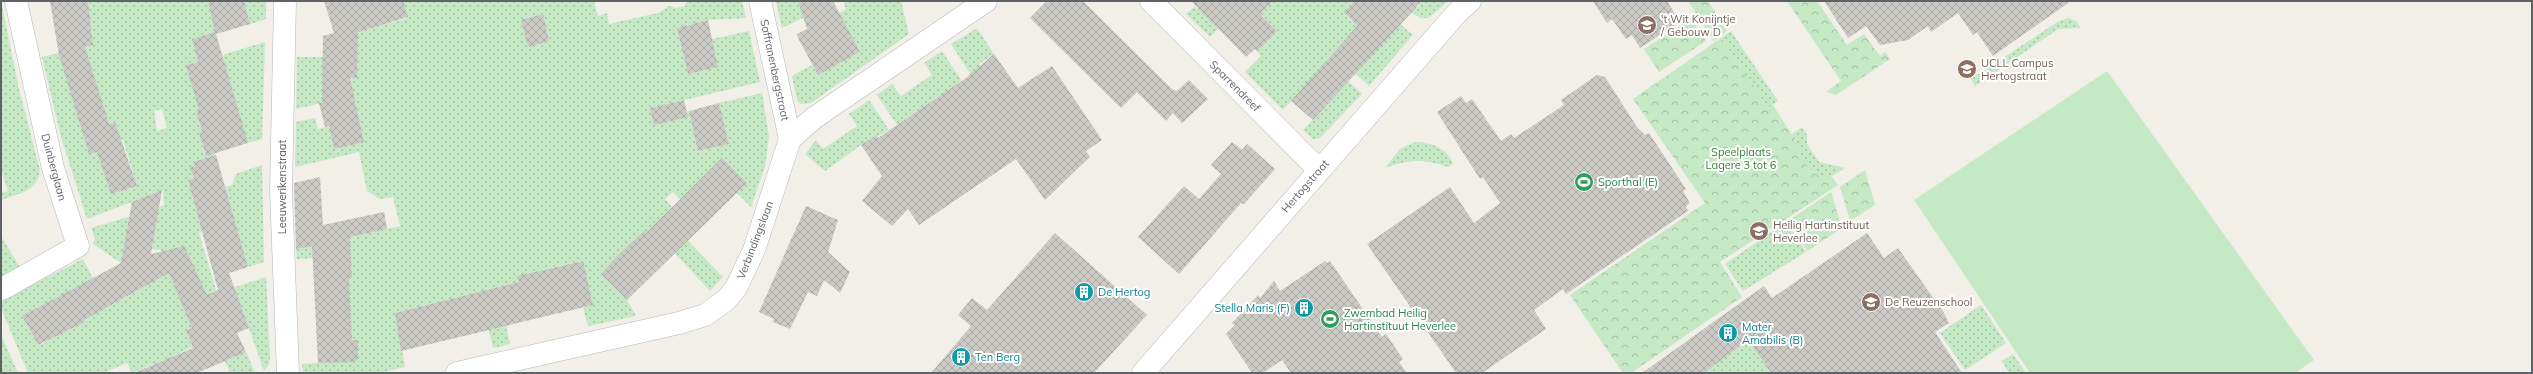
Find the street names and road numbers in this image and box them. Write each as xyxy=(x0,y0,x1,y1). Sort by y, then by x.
street label: Saffranenbergstraat xyxy=(757,18,793,122)
street label: Sparrendreef xyxy=(1207,58,1264,115)
street label: Duinberglaan xyxy=(38,132,70,202)
street label: Leeuwerikenstraat xyxy=(275,140,289,234)
street label: Hertogstraat xyxy=(1278,157,1332,215)
street label: Verbindingslaan xyxy=(734,199,776,281)

